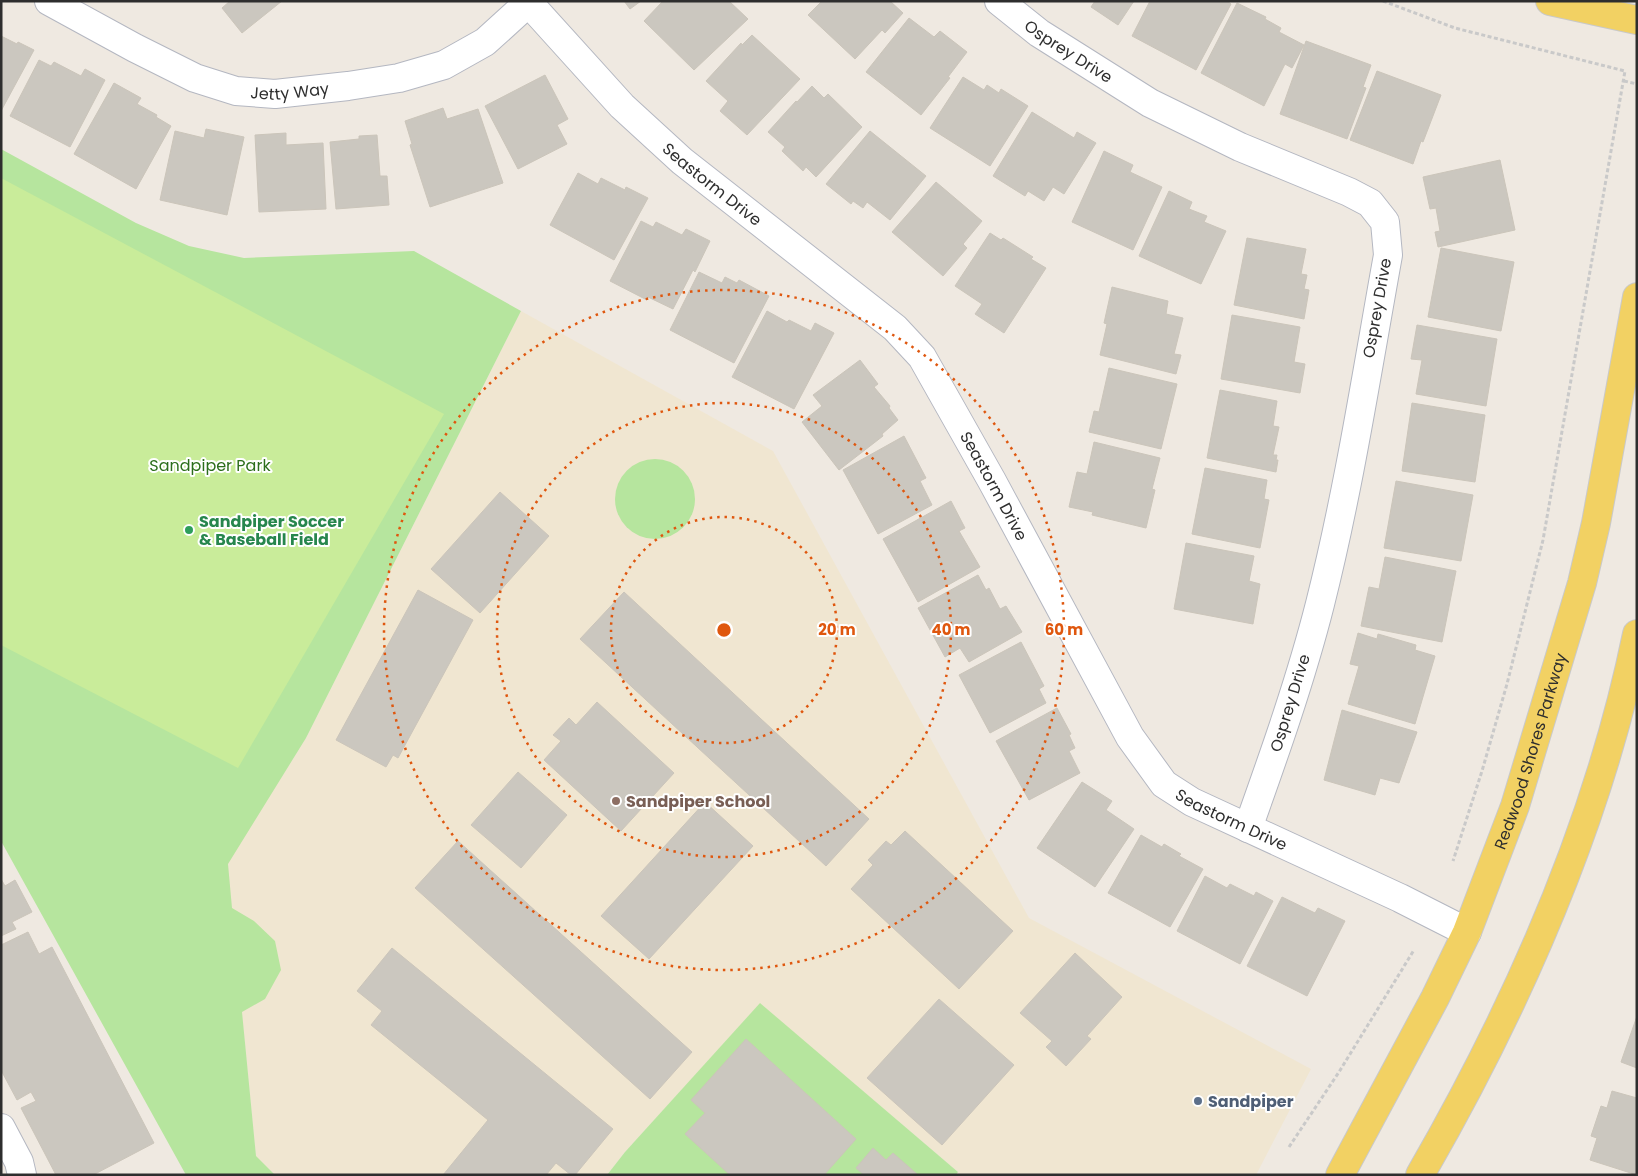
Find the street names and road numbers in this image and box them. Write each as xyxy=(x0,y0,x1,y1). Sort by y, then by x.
street label: Osprey Drive xyxy=(1020,14,1117,88)
street label: Jetty Way xyxy=(250,77,330,105)
street label: Seastorm Drive xyxy=(657,137,767,231)
street label: Osprey Drive xyxy=(1357,256,1397,360)
street label: Seastorm Drive xyxy=(955,427,1034,545)
street label: Redwood Shores Parkway xyxy=(1488,650,1572,853)
street label: Osprey Drive xyxy=(1264,651,1316,755)
street label: Seastorm Drive xyxy=(1171,783,1291,856)

